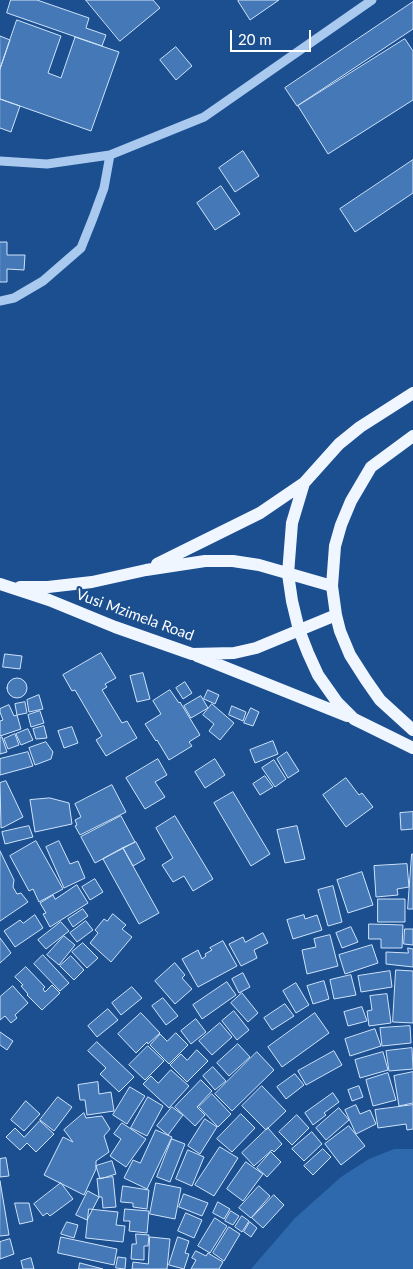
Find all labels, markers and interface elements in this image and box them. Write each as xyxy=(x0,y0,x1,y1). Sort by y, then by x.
scale bar xyxy=(233,20,314,52)
text: 20 m xyxy=(238,30,272,48)
street label: Vusi Mzimela Road xyxy=(74,585,196,645)

